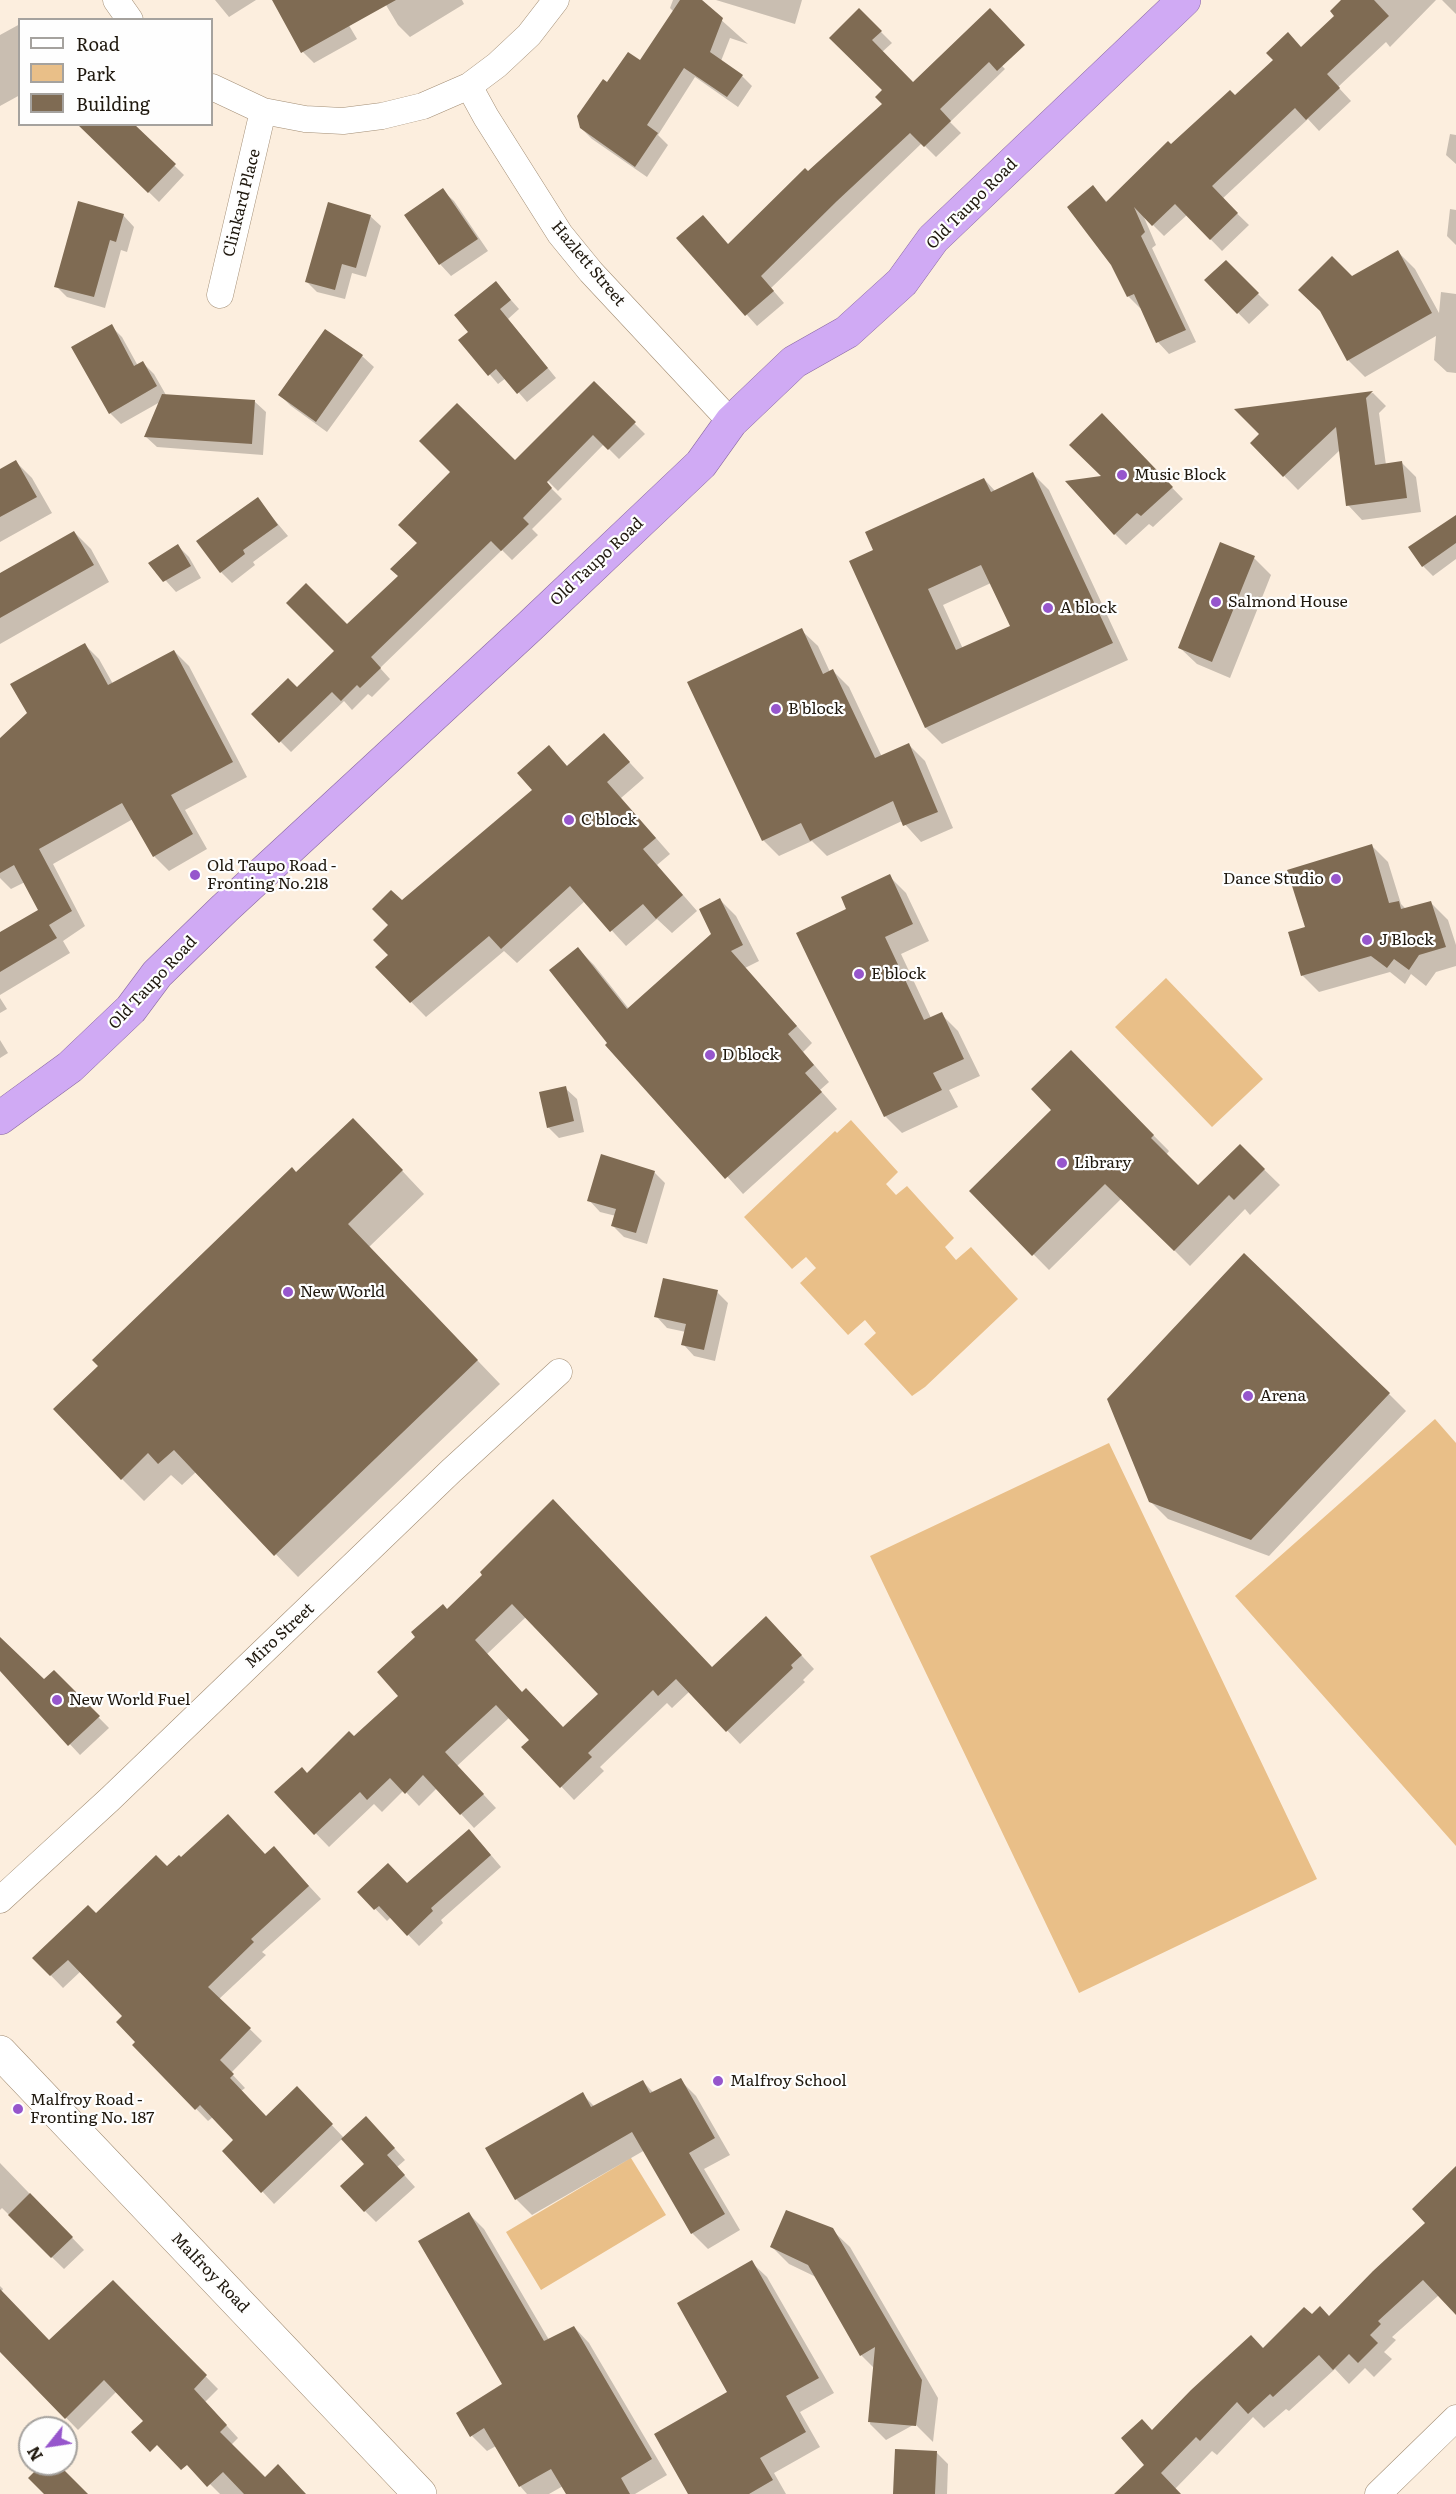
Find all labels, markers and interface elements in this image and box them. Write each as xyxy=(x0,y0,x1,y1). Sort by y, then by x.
legend xyxy=(18,18,213,126)
text: Road xyxy=(76,30,120,57)
text: Park xyxy=(76,60,115,87)
text: Building xyxy=(76,90,150,117)
street label: Clinkard Place xyxy=(219,147,265,259)
street label: Old Taupo Road xyxy=(923,155,1021,253)
street label: Hazlett Street xyxy=(547,218,629,310)
place label: Music Block xyxy=(1134,465,1226,485)
marker: Music Block xyxy=(1115,468,1129,482)
street label: Old Taupo Road xyxy=(546,514,648,610)
place label: Salmond House xyxy=(1228,592,1348,612)
marker: Salmond House xyxy=(1209,595,1223,609)
place label: A block xyxy=(1060,598,1117,618)
marker: A block xyxy=(1041,601,1055,615)
place label: B block xyxy=(788,699,843,719)
marker: B block xyxy=(769,702,783,716)
place label: C block xyxy=(581,810,637,830)
marker: C block xyxy=(562,813,576,827)
place label: Old Taupo Road - Fronting No.218 xyxy=(207,856,336,894)
marker: Old Taupo Road - Fronting No.218 xyxy=(188,868,202,882)
place label: Dance Studio xyxy=(1223,869,1324,889)
marker: Dance Studio xyxy=(1329,872,1343,886)
place label: J Block xyxy=(1379,930,1434,950)
street label: Old Taupo Road xyxy=(105,932,201,1034)
marker: J Block xyxy=(1360,933,1374,947)
place label: E block xyxy=(871,964,926,984)
marker: E block xyxy=(852,967,866,981)
place label: D block xyxy=(722,1045,779,1065)
marker: D block xyxy=(703,1048,717,1062)
place label: Library xyxy=(1074,1153,1132,1173)
marker: Library xyxy=(1055,1156,1069,1170)
place label: New World xyxy=(300,1282,385,1302)
marker: New World xyxy=(281,1285,295,1299)
place label: Arena xyxy=(1260,1386,1306,1406)
marker: Arena xyxy=(1241,1389,1255,1403)
street label: Miro Street xyxy=(242,1599,318,1673)
place label: New World Fuel xyxy=(69,1690,190,1710)
marker: New World Fuel xyxy=(50,1693,64,1707)
place label: Malfroy School xyxy=(730,2071,847,2091)
marker: Malfroy School xyxy=(711,2074,725,2088)
place label: Malfroy Road - Fronting No. 187 xyxy=(30,2090,154,2128)
marker: Malfroy Road - Fronting No. 187 xyxy=(11,2102,25,2116)
street label: Malfroy Road xyxy=(167,2229,253,2317)
north arrow xyxy=(18,2416,78,2476)
text: N xyxy=(20,2442,48,2466)

